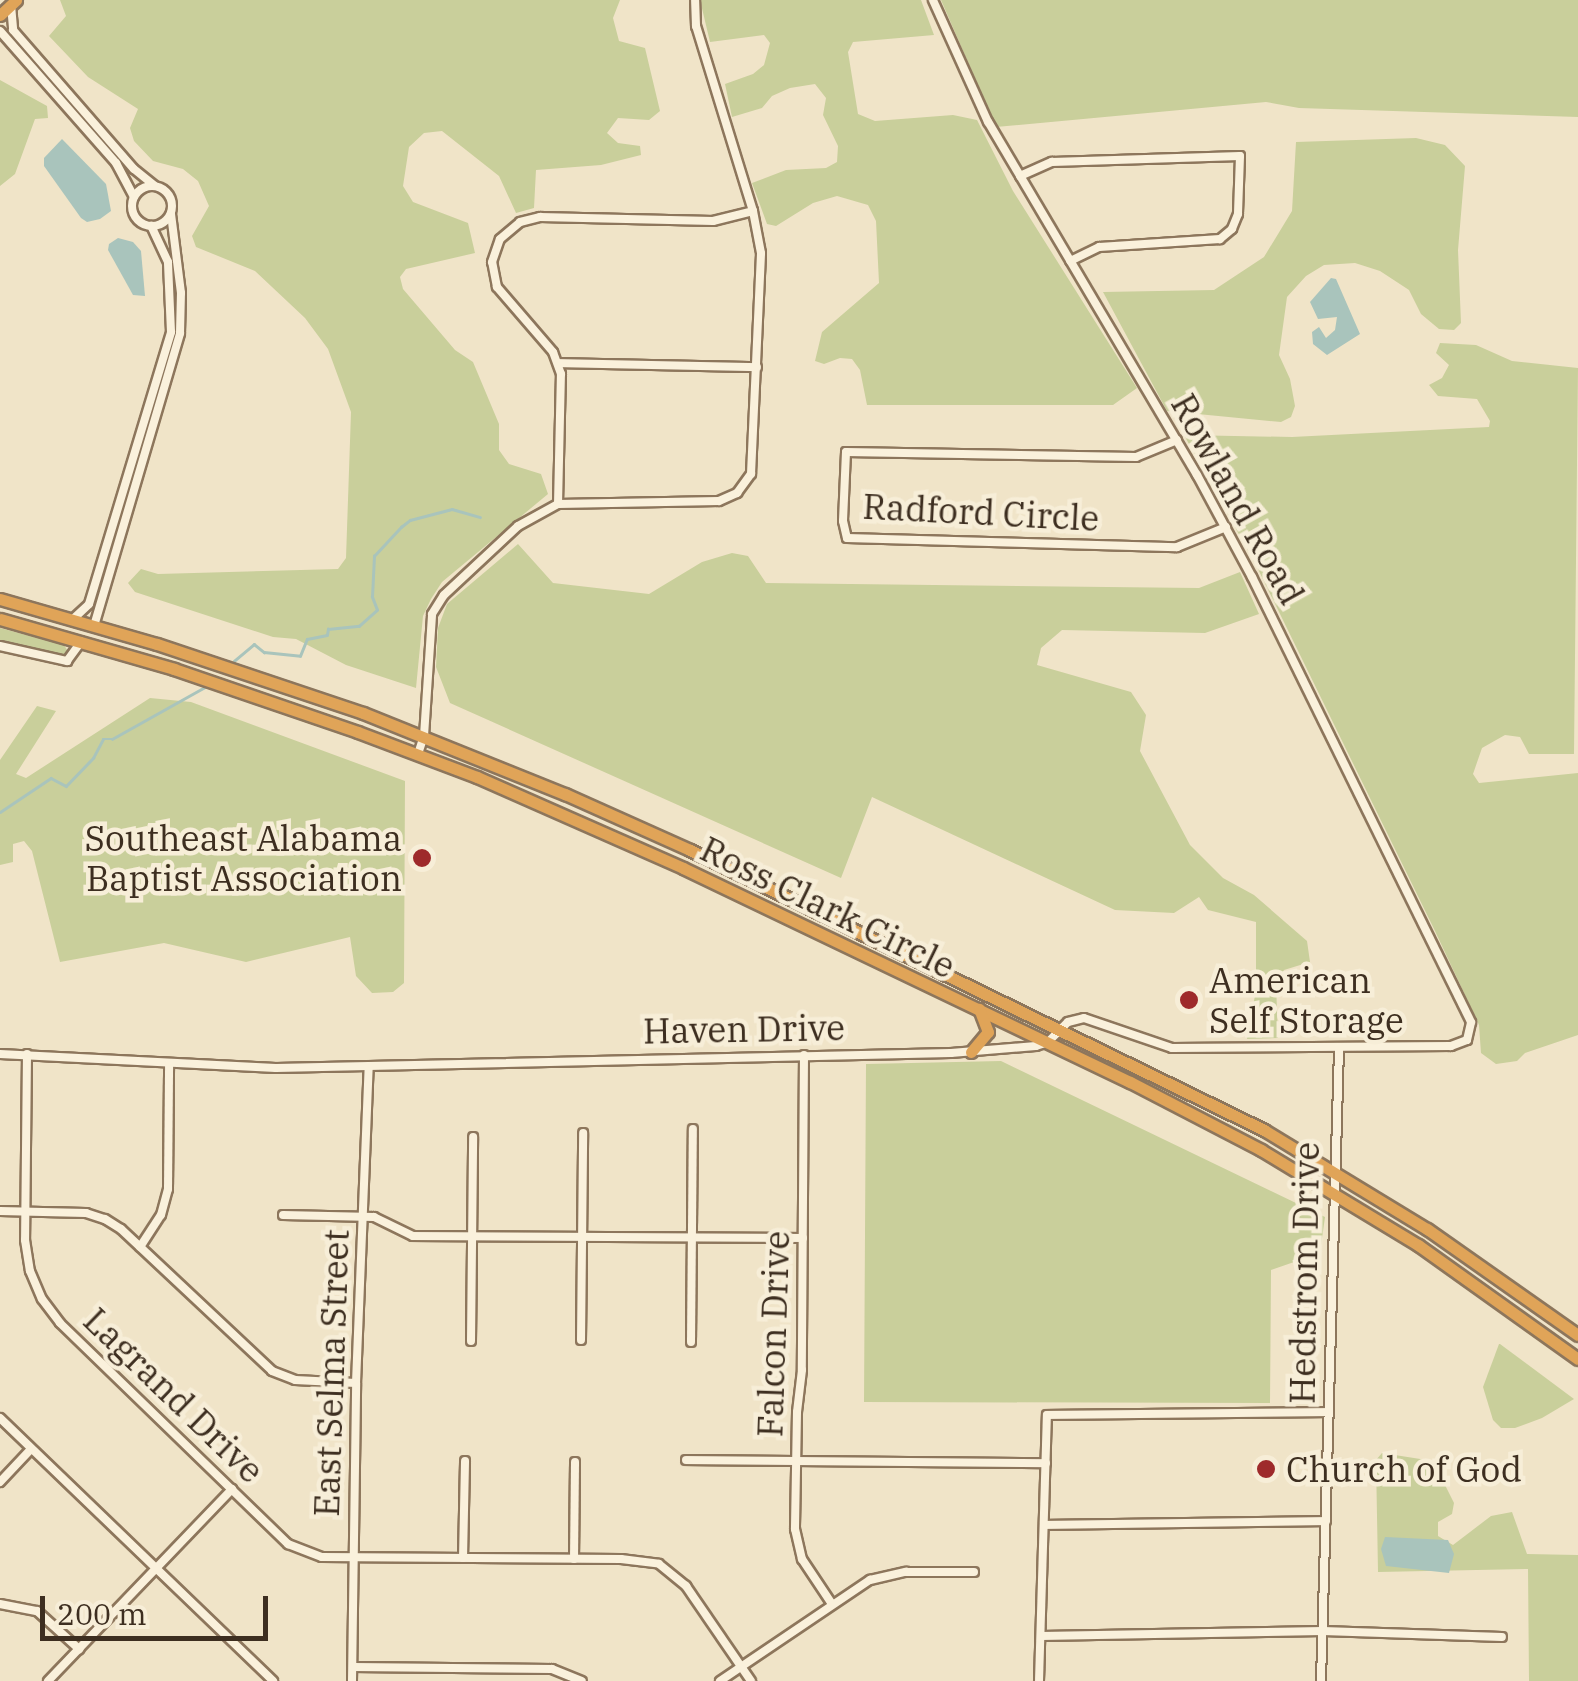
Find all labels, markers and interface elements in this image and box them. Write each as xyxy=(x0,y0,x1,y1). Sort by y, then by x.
street label: Rowland Road xyxy=(1163,386,1313,612)
street label: Radford Circle xyxy=(862,485,1100,539)
place label: Southeast Alabama Baptist Association xyxy=(85,817,402,899)
street label: Ross Clark Circle xyxy=(694,827,962,987)
marker: Southeast Alabama Baptist Association xyxy=(411,847,433,869)
place label: American Self Storage xyxy=(1209,959,1404,1041)
marker: American Self Storage xyxy=(1178,989,1200,1011)
street label: Haven Drive xyxy=(643,1006,845,1052)
street label: Hedstrom Drive xyxy=(1281,1142,1327,1404)
street label: East Selma Street xyxy=(305,1229,357,1517)
street label: Falcon Drive xyxy=(748,1230,798,1438)
street label: Lagrand Drive xyxy=(75,1299,273,1491)
place label: Church of God xyxy=(1286,1448,1522,1490)
marker: Church of God xyxy=(1255,1458,1277,1480)
scale bar xyxy=(45,1576,272,1638)
text: 200 m xyxy=(57,1594,147,1633)

